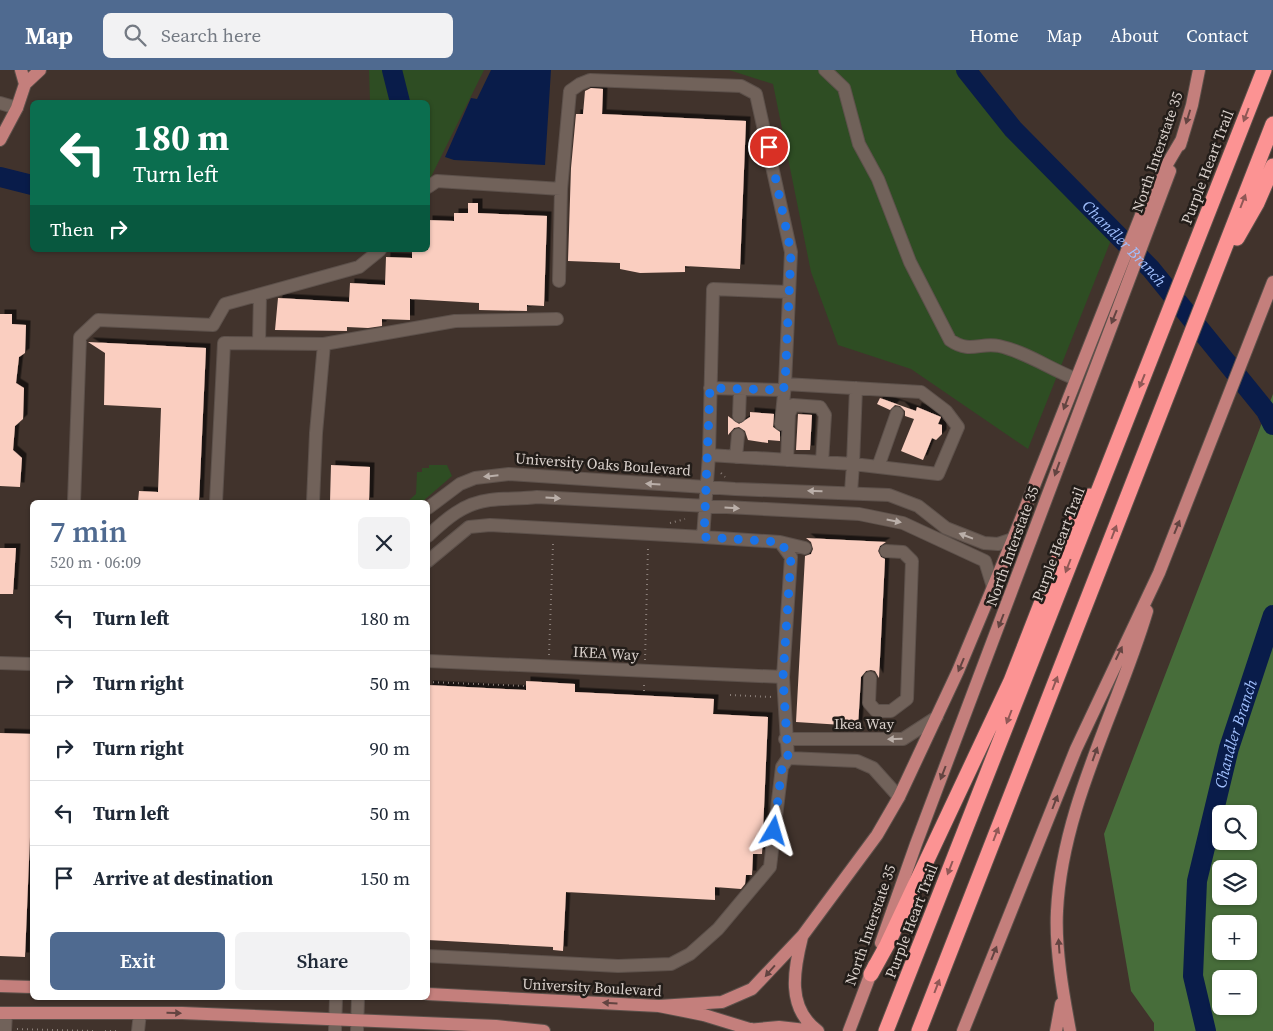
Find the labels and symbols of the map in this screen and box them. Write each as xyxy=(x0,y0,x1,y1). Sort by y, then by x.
street label: North Interstate 35 xyxy=(1126,89,1188,215)
street label: Purple Heart Trail xyxy=(1176,106,1239,227)
one-way arrow xyxy=(1242,108,1249,123)
one-way arrow xyxy=(1184,110,1192,125)
pin xyxy=(748,126,790,168)
one-way arrow xyxy=(1239,193,1247,208)
water label: Chandler Branch xyxy=(1078,195,1172,291)
one-way arrow xyxy=(1110,310,1118,324)
one-way arrow xyxy=(1138,374,1146,389)
one-way arrow xyxy=(1062,396,1069,411)
street label: University Oaks Boulevard xyxy=(514,447,692,481)
one-way arrow xyxy=(1053,462,1061,477)
one-way arrow xyxy=(482,472,498,480)
one-way arrow xyxy=(644,479,660,487)
street label: North Interstate 35 xyxy=(981,483,1043,609)
street label: Purple Heart Trail xyxy=(1027,483,1090,604)
one-way arrow xyxy=(807,487,823,495)
one-way arrow xyxy=(545,495,561,503)
one-way arrow xyxy=(725,505,741,513)
one-way arrow xyxy=(886,518,902,526)
one-way arrow xyxy=(1173,519,1181,534)
one-way arrow xyxy=(1111,524,1118,539)
one-way arrow xyxy=(958,532,973,540)
one-way arrow xyxy=(1064,559,1072,573)
one-way arrow xyxy=(997,614,1005,629)
street label: IKEA Way xyxy=(572,641,640,665)
one-way arrow xyxy=(1115,646,1123,661)
one-way arrow xyxy=(956,658,964,672)
one-way arrow xyxy=(1051,675,1059,690)
water label: Chandler Branch xyxy=(1209,676,1262,790)
one-way arrow xyxy=(1005,710,1013,725)
street label: Ikea Way xyxy=(834,713,894,734)
one-way arrow xyxy=(886,735,902,743)
one-way arrow xyxy=(1091,746,1099,761)
one-way arrow xyxy=(939,766,947,781)
one-way arrow xyxy=(1051,795,1059,810)
position arrow xyxy=(747,804,799,856)
one-way arrow xyxy=(992,826,1000,841)
street label: Purple Heart Trail xyxy=(880,860,943,981)
one-way arrow xyxy=(946,861,953,876)
street label: North Interstate 35 xyxy=(839,862,901,988)
one-way arrow xyxy=(1055,938,1063,954)
one-way arrow xyxy=(991,946,999,960)
one-way arrow xyxy=(764,964,776,976)
street label: University Boulevard xyxy=(522,973,663,1001)
one-way arrow xyxy=(934,978,941,993)
one-way arrow xyxy=(602,999,618,1007)
one-way arrow xyxy=(166,1009,182,1017)

